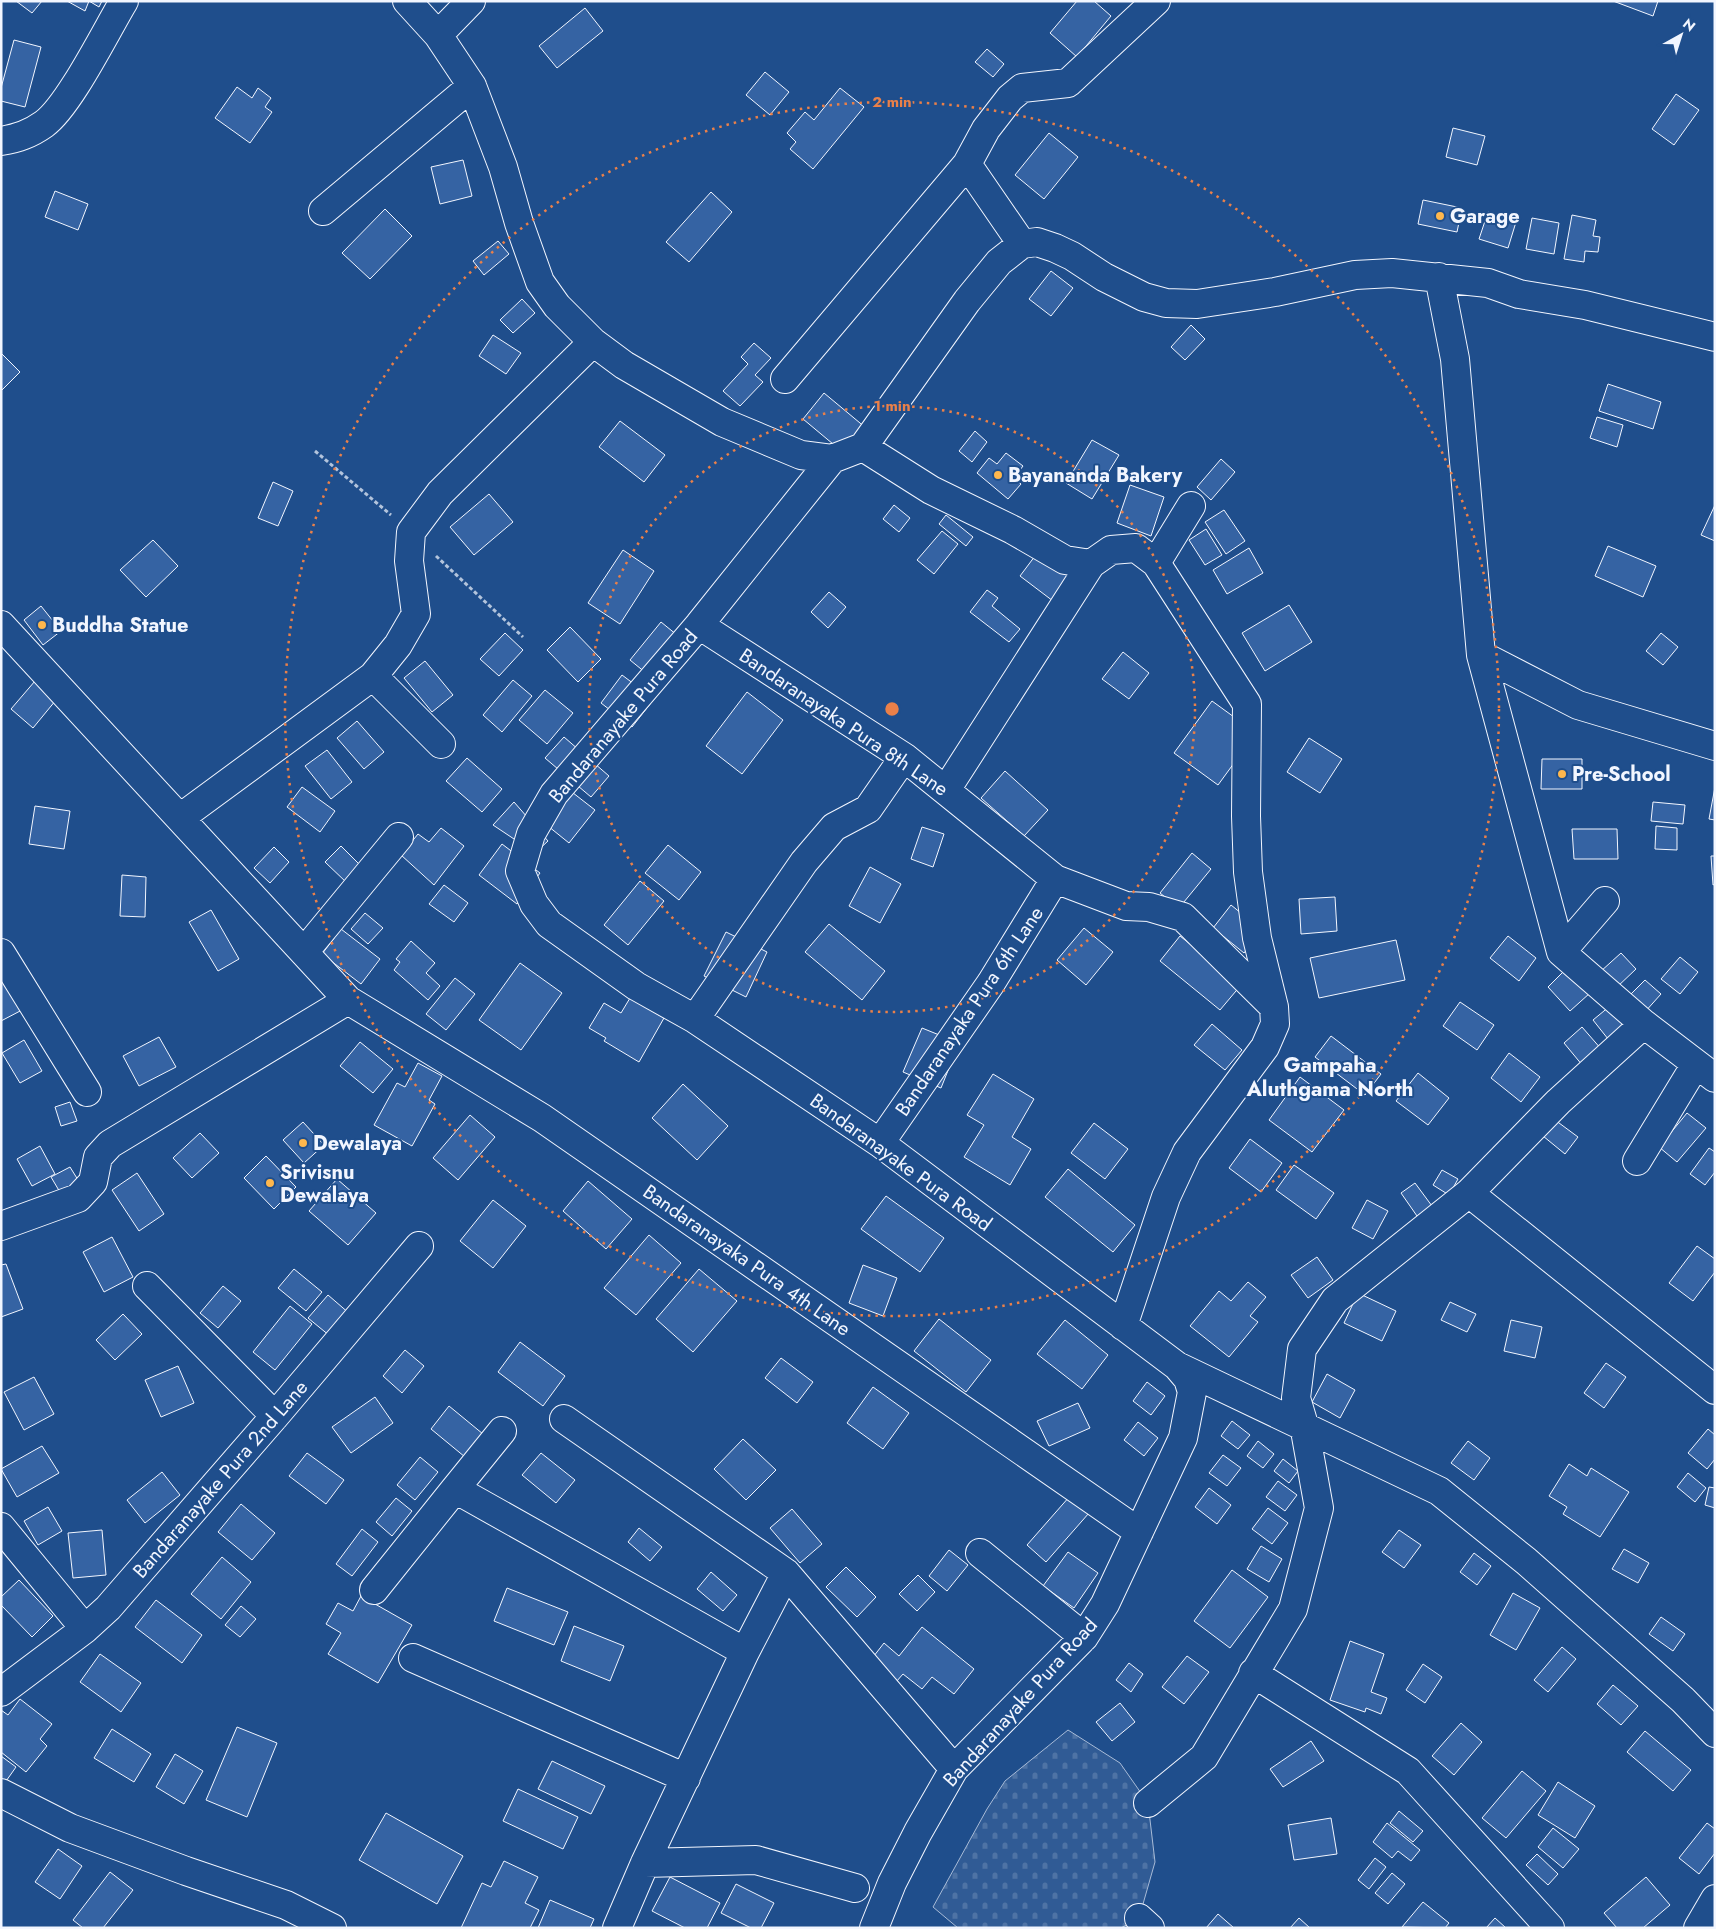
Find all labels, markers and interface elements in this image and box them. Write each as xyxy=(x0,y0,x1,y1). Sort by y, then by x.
north arrow xyxy=(1656,10,1706,60)
text: N xyxy=(1679,14,1700,36)
text: 2 min xyxy=(872,91,912,113)
place label: Garage xyxy=(1450,202,1520,231)
marker: Garage xyxy=(1434,210,1446,222)
text: 1 min xyxy=(873,395,911,417)
place label: Bayananda Bakery xyxy=(1008,461,1183,490)
marker: Bayananda Bakery xyxy=(992,469,1004,481)
place label: Buddha Statue xyxy=(52,611,189,640)
marker: Buddha Statue xyxy=(36,619,48,631)
street label: Bandaranayake Pura Road xyxy=(542,623,705,809)
street label: Bandaranayaka Pura 8th Lane xyxy=(733,641,954,803)
centre of rings xyxy=(883,700,901,718)
place label: Pre-School xyxy=(1572,760,1671,789)
marker: Pre-School xyxy=(1556,768,1568,780)
street label: Bandaranayaka Pura 6th Lane xyxy=(888,901,1051,1122)
district label: Gampaha Aluthgama North xyxy=(1245,1050,1414,1104)
street label: Bandaranayake Pura Road xyxy=(804,1086,998,1238)
place label: Dewalaya xyxy=(313,1129,402,1158)
marker: Dewalaya xyxy=(297,1137,309,1149)
place label: Srivisnu Dewalaya xyxy=(280,1158,369,1210)
marker: Srivisnu Dewalaya xyxy=(264,1177,276,1189)
street label: Bandaranayaka Pura 4th Lane xyxy=(637,1178,856,1343)
street label: Bandaranayake Pura 2nd Lane xyxy=(126,1374,315,1585)
street label: Bandaranayake Pura Road xyxy=(936,1611,1104,1793)

